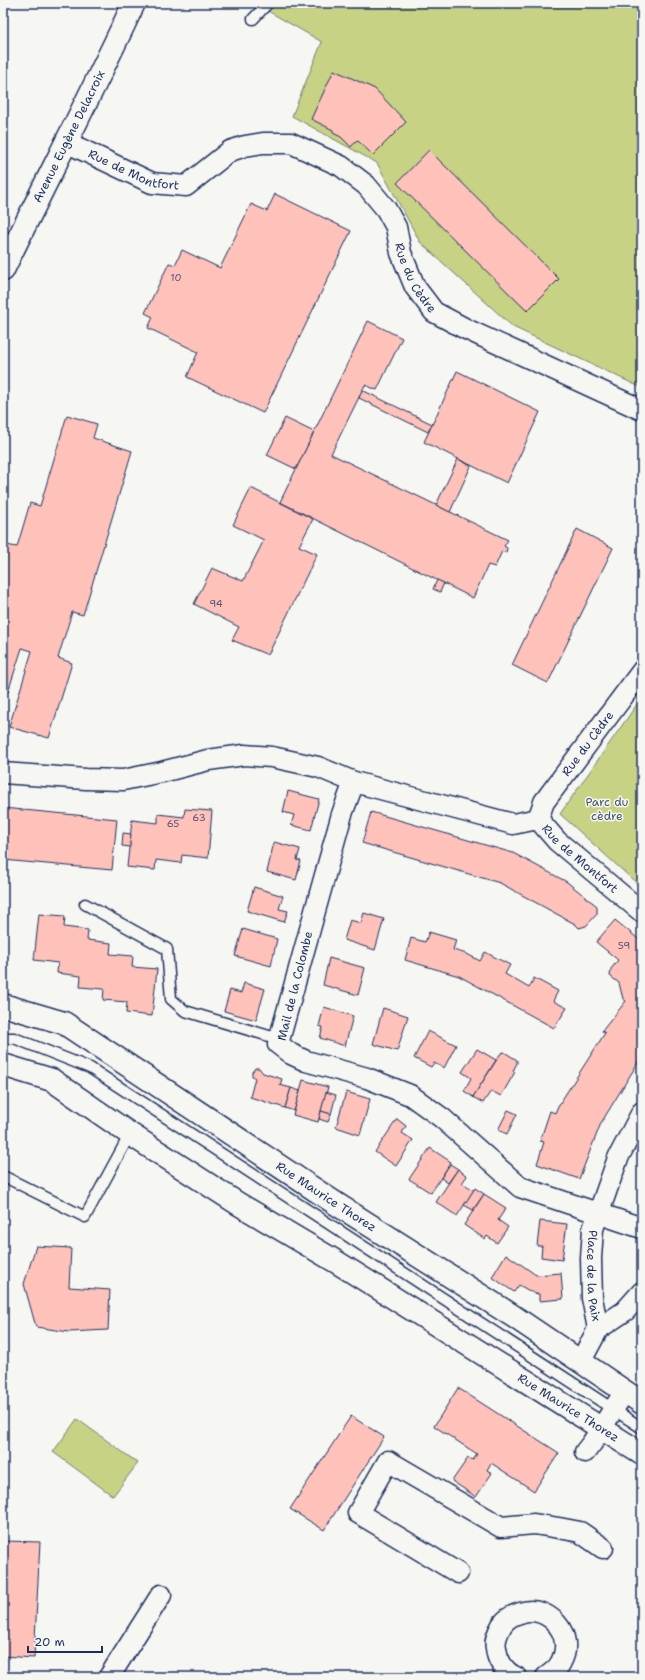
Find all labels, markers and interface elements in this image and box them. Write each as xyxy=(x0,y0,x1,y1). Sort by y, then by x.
street label: Avenue Eugène Delacroix xyxy=(29,68,109,205)
street label: Rue de Montfort xyxy=(86,146,180,193)
street label: Rue du Cèdre xyxy=(391,242,440,316)
house number: 10 xyxy=(171,271,181,284)
house number: 94 xyxy=(209,597,223,610)
street label: Rue du Cèdre xyxy=(558,708,617,779)
park label: Parc du cèdre xyxy=(585,794,629,824)
house number: 63 xyxy=(192,811,206,824)
house number: 65 xyxy=(167,817,179,830)
street label: Rue de Montfort xyxy=(538,821,622,897)
street label: Mail de la Colombe xyxy=(274,929,316,1043)
house number: 59 xyxy=(618,939,630,952)
street label: Rue Maurice Thorez xyxy=(273,1158,379,1235)
street label: Place de la Paix xyxy=(583,1229,604,1323)
street label: Rue Maurice Thorez xyxy=(515,1370,622,1446)
scale bar xyxy=(28,1628,102,1654)
text: 20 m xyxy=(34,1634,65,1650)

